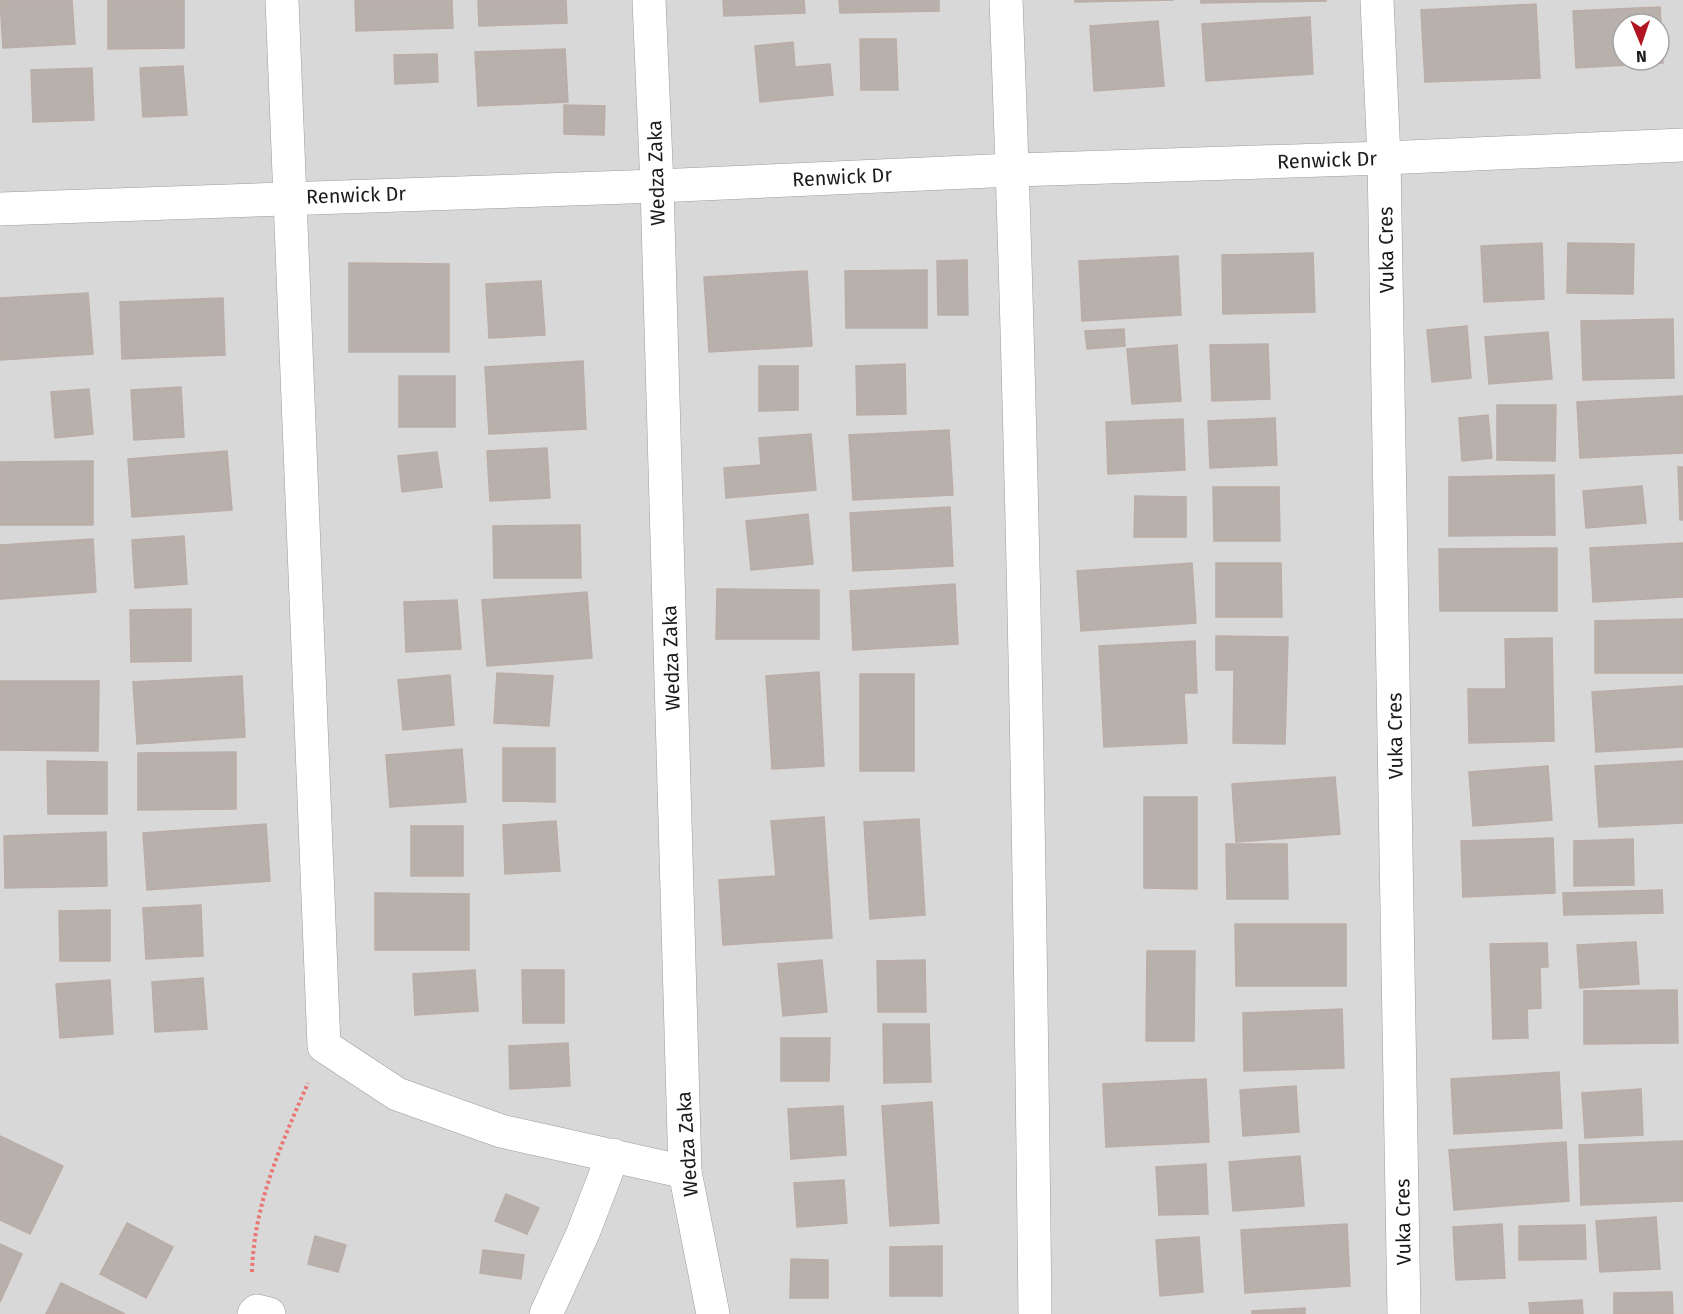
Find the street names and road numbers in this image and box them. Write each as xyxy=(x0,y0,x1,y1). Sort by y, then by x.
street label: Wedza Zaka xyxy=(642,120,670,226)
street label: Renwick Dr xyxy=(1277,146,1378,174)
street label: Renwick Dr xyxy=(791,162,893,192)
street label: Renwick Dr xyxy=(306,181,407,209)
street label: Vuka Cres xyxy=(1373,206,1399,294)
street label: Wedza Zaka xyxy=(657,605,685,711)
street label: Vuka Cres xyxy=(1382,692,1408,780)
street label: Wedza Zaka xyxy=(671,1090,703,1198)
street label: Vuka Cres xyxy=(1390,1178,1416,1266)

